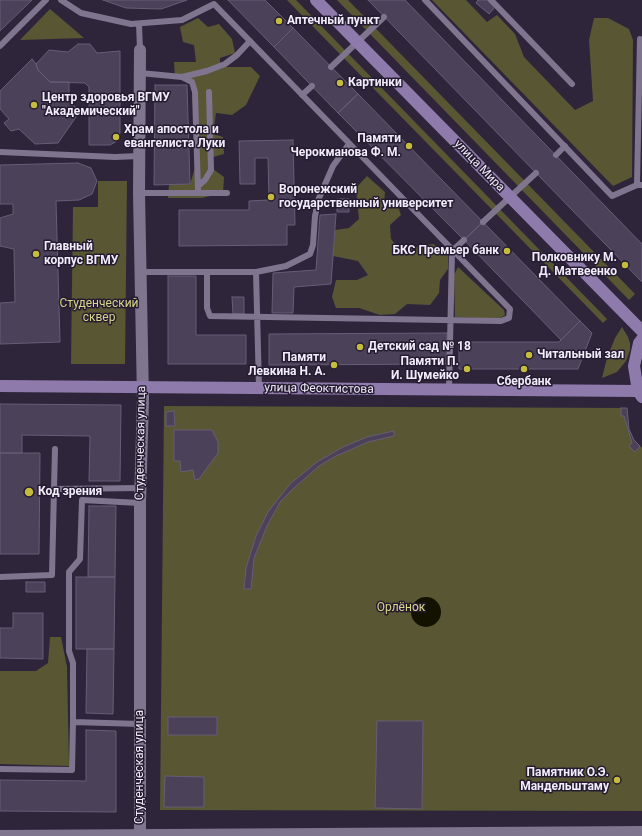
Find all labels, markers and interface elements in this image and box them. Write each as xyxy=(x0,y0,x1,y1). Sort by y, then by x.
place label: Аптечный пункт xyxy=(287,14,380,28)
marker: Аптечный пункт xyxy=(274,16,284,26)
place label: Картинки xyxy=(348,76,402,90)
marker: Картинки xyxy=(335,78,345,88)
place label: Центр здоровья ВГМУ "Академический" xyxy=(42,91,170,119)
marker: Центр здоровья ВГМУ "Академический" xyxy=(29,100,39,110)
place label: Храм апостола и евангелиста Луки xyxy=(124,123,225,151)
marker: Храм апостола и евангелиста Луки xyxy=(111,132,121,142)
place label: Памяти Черокманова Ф. М. xyxy=(290,132,401,160)
street label: улица Мира xyxy=(451,137,507,195)
marker: Памяти Черокманова Ф. М. xyxy=(404,141,414,151)
place label: Воронежский государственный университет xyxy=(279,183,453,211)
marker: Воронежский государственный университет xyxy=(266,192,276,202)
place label: Главный корпус ВГМУ xyxy=(44,240,118,268)
place label: БКС Премьер банк xyxy=(393,244,499,258)
marker: БКС Премьер банк xyxy=(502,246,512,256)
marker: Главный корпус ВГМУ xyxy=(31,249,41,259)
place label: Полковнику М. Д. Матвеенко xyxy=(532,251,617,279)
marker: Полковнику М. Д. Матвеенко xyxy=(620,260,630,270)
park label: Студенческий сквер xyxy=(59,297,139,325)
place label: Детский сад № 18 xyxy=(368,340,471,354)
marker: Детский сад № 18 xyxy=(355,342,365,352)
place label: Читальный зал xyxy=(537,348,624,362)
marker: Читальный зал xyxy=(524,350,534,360)
place label: Памяти Левкина Н. А. xyxy=(248,351,326,379)
place label: Памяти П. И. Шумейко xyxy=(391,355,459,383)
marker: Памяти Левкина Н. А. xyxy=(329,360,339,370)
marker: Памяти П. И. Шумейко xyxy=(462,364,472,374)
marker: Сбербанк xyxy=(519,364,529,374)
place label: Сбербанк xyxy=(497,375,551,389)
street label: улица Феоктистова xyxy=(264,381,374,397)
street label: Студенческая улица xyxy=(133,386,149,500)
place label: Код зрения xyxy=(38,485,102,499)
marker: Код зрения xyxy=(23,486,35,498)
park label: Орлёнок xyxy=(377,601,425,615)
street label: Студенческая улица xyxy=(133,710,147,824)
place label: Памятник О.Э. Мандельштаму xyxy=(520,766,609,794)
marker: Памятник О.Э. Мандельштаму xyxy=(612,775,622,785)

